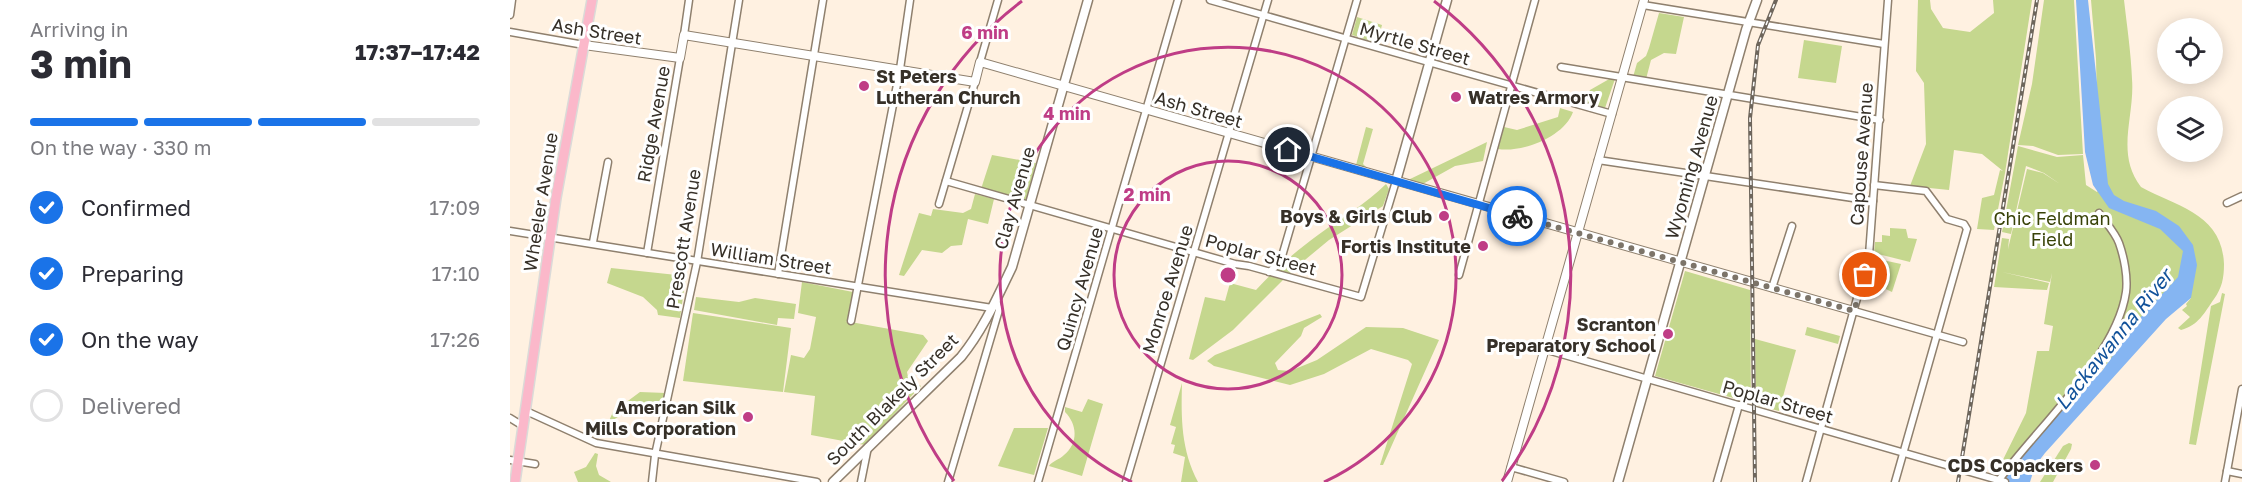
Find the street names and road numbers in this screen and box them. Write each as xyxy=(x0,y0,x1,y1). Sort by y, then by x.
street label: Ash Street xyxy=(551,13,643,49)
street label: Myrtle Street xyxy=(1357,17,1473,69)
street label: Ridge Avenue xyxy=(632,64,674,184)
street label: Capouse Avenue xyxy=(1845,82,1877,226)
street label: Ash Street xyxy=(1153,86,1245,132)
street label: Wyoming Avenue xyxy=(1660,92,1722,242)
street label: Wheeler Avenue xyxy=(518,131,562,273)
street label: Clay Avenue xyxy=(989,144,1039,252)
street label: Prescott Avenue xyxy=(661,167,705,311)
street label: Monroe Avenue xyxy=(1137,222,1197,356)
street label: Quincy Avenue xyxy=(1051,225,1107,353)
street label: Poplar Street xyxy=(1203,229,1319,279)
street label: William Street xyxy=(709,238,833,278)
street label: South Blakely Street xyxy=(821,328,963,470)
street label: Poplar Street xyxy=(1720,375,1836,427)

